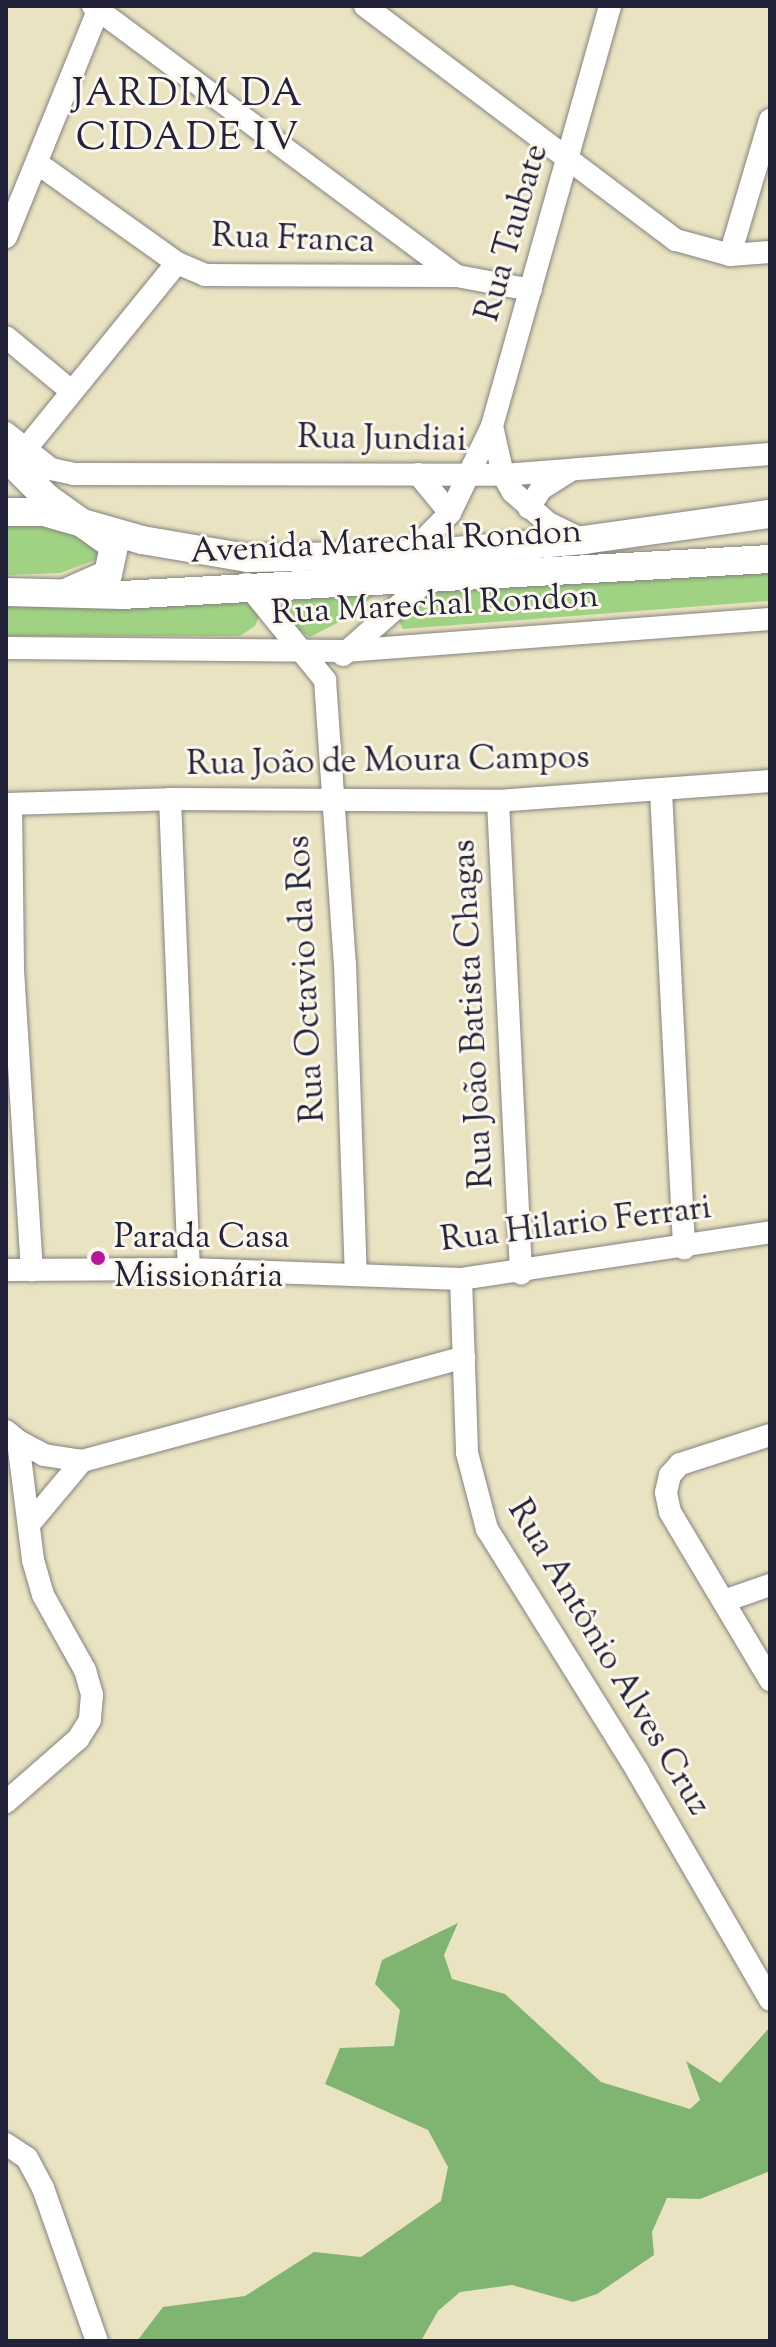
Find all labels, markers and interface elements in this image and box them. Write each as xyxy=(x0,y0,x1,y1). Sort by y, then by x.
district label: JARDIM DA CIDADE IV xyxy=(72,74,304,164)
street label: Rua Taubate xyxy=(468,140,558,326)
street label: Rua Franca xyxy=(211,217,375,263)
street label: Rua Jundiai xyxy=(297,418,467,462)
street label: Avenida Marechal Rondon xyxy=(189,512,583,574)
street label: Rua Marechal Rondon xyxy=(270,577,600,635)
street label: Rua João de Moura Campos xyxy=(186,738,590,786)
street label: Rua Octavio da Ros xyxy=(279,834,335,1124)
street label: Rua João Batista Chagas xyxy=(444,838,504,1190)
street label: Rua Hilario Ferrari xyxy=(438,1188,714,1262)
place label: Parada Casa Missionária xyxy=(114,1218,290,1298)
marker: Parada Casa Missionária xyxy=(89,1249,107,1267)
street label: Rua Antônio Alves Cruz xyxy=(498,1493,718,1823)

